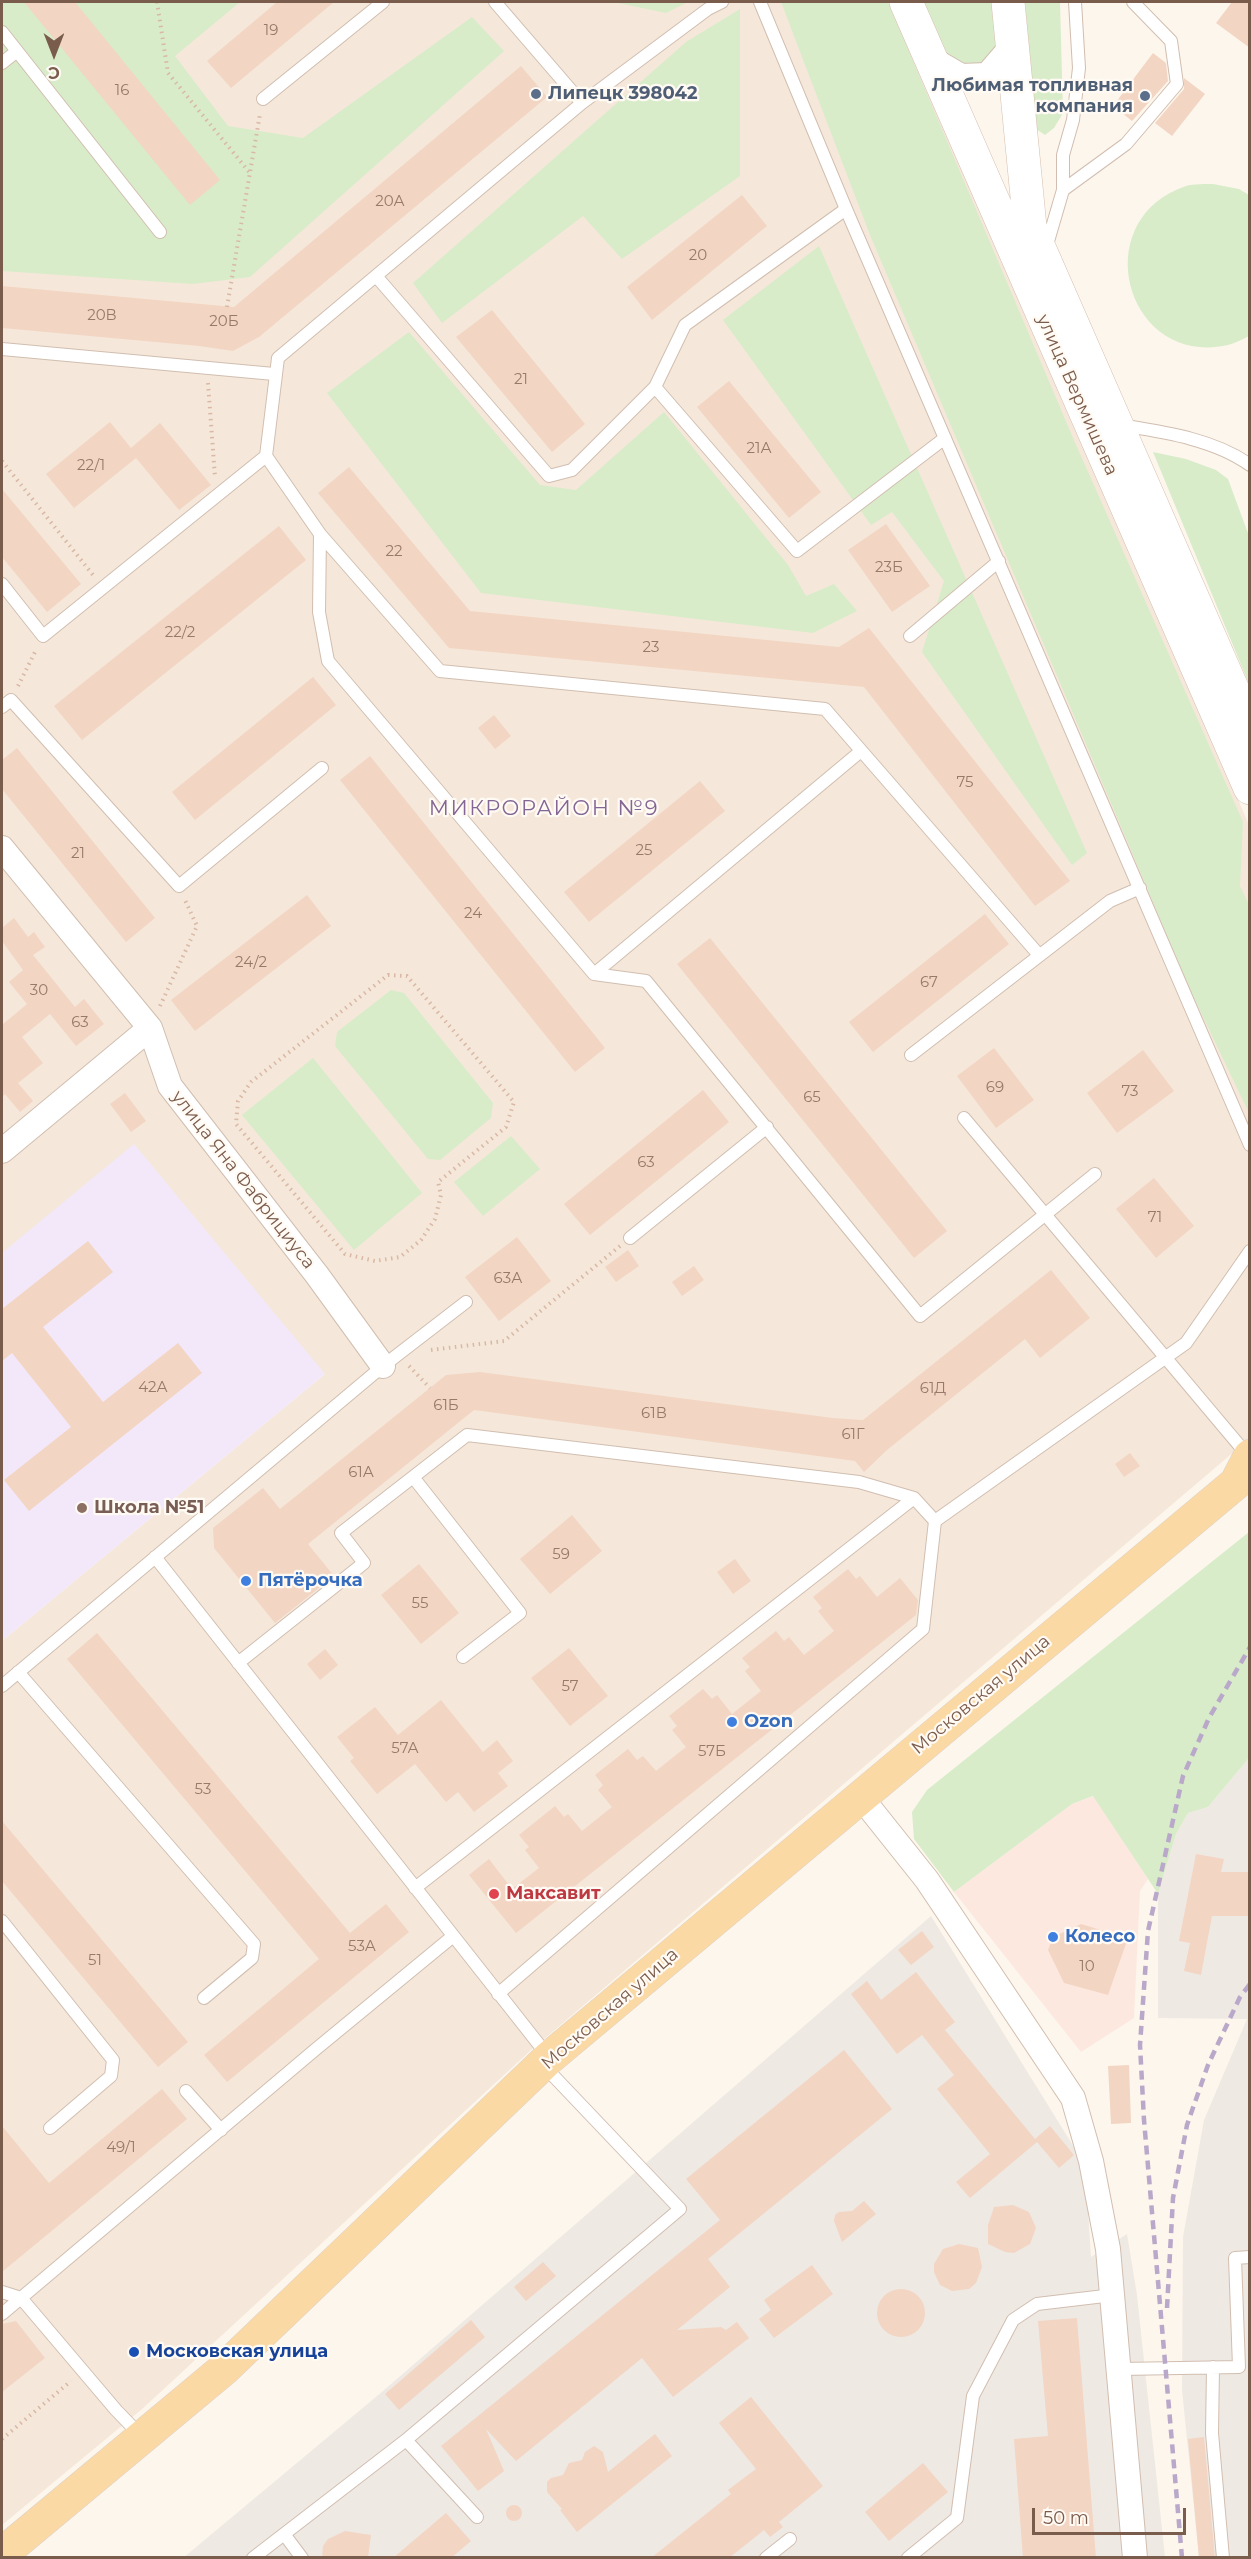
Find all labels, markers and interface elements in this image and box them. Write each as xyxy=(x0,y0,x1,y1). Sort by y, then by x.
house number: 19 xyxy=(264,22,278,40)
north arrow xyxy=(24,24,84,84)
text: С xyxy=(48,63,60,82)
place label: Любимая топливная компания xyxy=(932,75,1133,118)
house number: 16 xyxy=(115,82,129,100)
place label: Липецк 398042 xyxy=(548,83,698,105)
marker: Липецк 398042 xyxy=(529,87,543,101)
marker: Любимая топливная компания xyxy=(1138,89,1152,103)
house number: 20А xyxy=(375,193,405,211)
house number: 20 xyxy=(689,247,707,265)
house number: 20В xyxy=(87,307,117,325)
street label: улица Вермишева xyxy=(1032,311,1122,479)
house number: 20Б xyxy=(209,313,239,331)
house number: 21 xyxy=(514,371,528,389)
house number: 21А xyxy=(746,440,772,458)
house number: 22/1 xyxy=(77,457,105,475)
house number: 22 xyxy=(385,543,403,561)
house number: 23Б xyxy=(875,559,903,577)
house number: 22/2 xyxy=(165,624,195,642)
house number: 23 xyxy=(643,639,659,657)
house number: 75 xyxy=(956,774,974,792)
district label: МИКРОРАЙОН №9 xyxy=(429,796,659,822)
house number: 25 xyxy=(635,842,653,860)
house number: 21 xyxy=(71,845,85,863)
house number: 24 xyxy=(464,905,482,923)
house number: 24/2 xyxy=(235,954,267,972)
house number: 67 xyxy=(920,974,938,992)
house number: 30 xyxy=(30,982,48,1000)
house number: 63 xyxy=(71,1014,89,1032)
house number: 69 xyxy=(986,1079,1004,1097)
house number: 73 xyxy=(1121,1083,1139,1101)
street label: улица Яна Фабрициуса xyxy=(167,1087,319,1273)
house number: 65 xyxy=(803,1089,821,1107)
house number: 63 xyxy=(637,1154,655,1172)
house number: 71 xyxy=(1148,1209,1162,1227)
house number: 63А xyxy=(494,1270,522,1288)
house number: 42А xyxy=(138,1379,168,1397)
house number: 61Д xyxy=(920,1380,946,1398)
house number: 61Б xyxy=(433,1397,459,1415)
house number: 61В xyxy=(641,1405,667,1423)
house number: 61Г xyxy=(841,1426,865,1444)
house number: 61А xyxy=(348,1464,374,1482)
place label: Школа №51 xyxy=(94,1497,204,1519)
marker: Школа №51 xyxy=(75,1501,89,1515)
house number: 59 xyxy=(552,1546,570,1564)
place label: Пятёрочка xyxy=(258,1570,363,1592)
marker: Пятёрочка xyxy=(239,1574,253,1588)
house number: 55 xyxy=(412,1595,428,1613)
street label: Московская улица xyxy=(907,1631,1055,1759)
house number: 57 xyxy=(561,1678,579,1696)
place label: Ozon xyxy=(744,1711,793,1733)
marker: Ozon xyxy=(725,1715,739,1729)
house number: 57А xyxy=(391,1740,419,1758)
house number: 57Б xyxy=(698,1743,726,1761)
house number: 53 xyxy=(195,1781,211,1799)
place label: Максавит xyxy=(506,1883,601,1905)
marker: Максавит xyxy=(487,1887,501,1901)
place label: Колесо xyxy=(1065,1926,1135,1948)
marker: Колесо xyxy=(1046,1930,1060,1944)
house number: 53А xyxy=(348,1938,376,1956)
street label: Московская улица xyxy=(537,1944,683,2074)
house number: 51 xyxy=(88,1952,102,1970)
house number: 10 xyxy=(1079,1958,1095,1976)
house number: 49/1 xyxy=(106,2139,136,2157)
place label: Московская улица xyxy=(146,2341,328,2363)
marker: Московская улица xyxy=(127,2345,141,2359)
scale bar xyxy=(1035,2496,1190,2534)
text: 50 m xyxy=(1043,2507,1089,2529)

